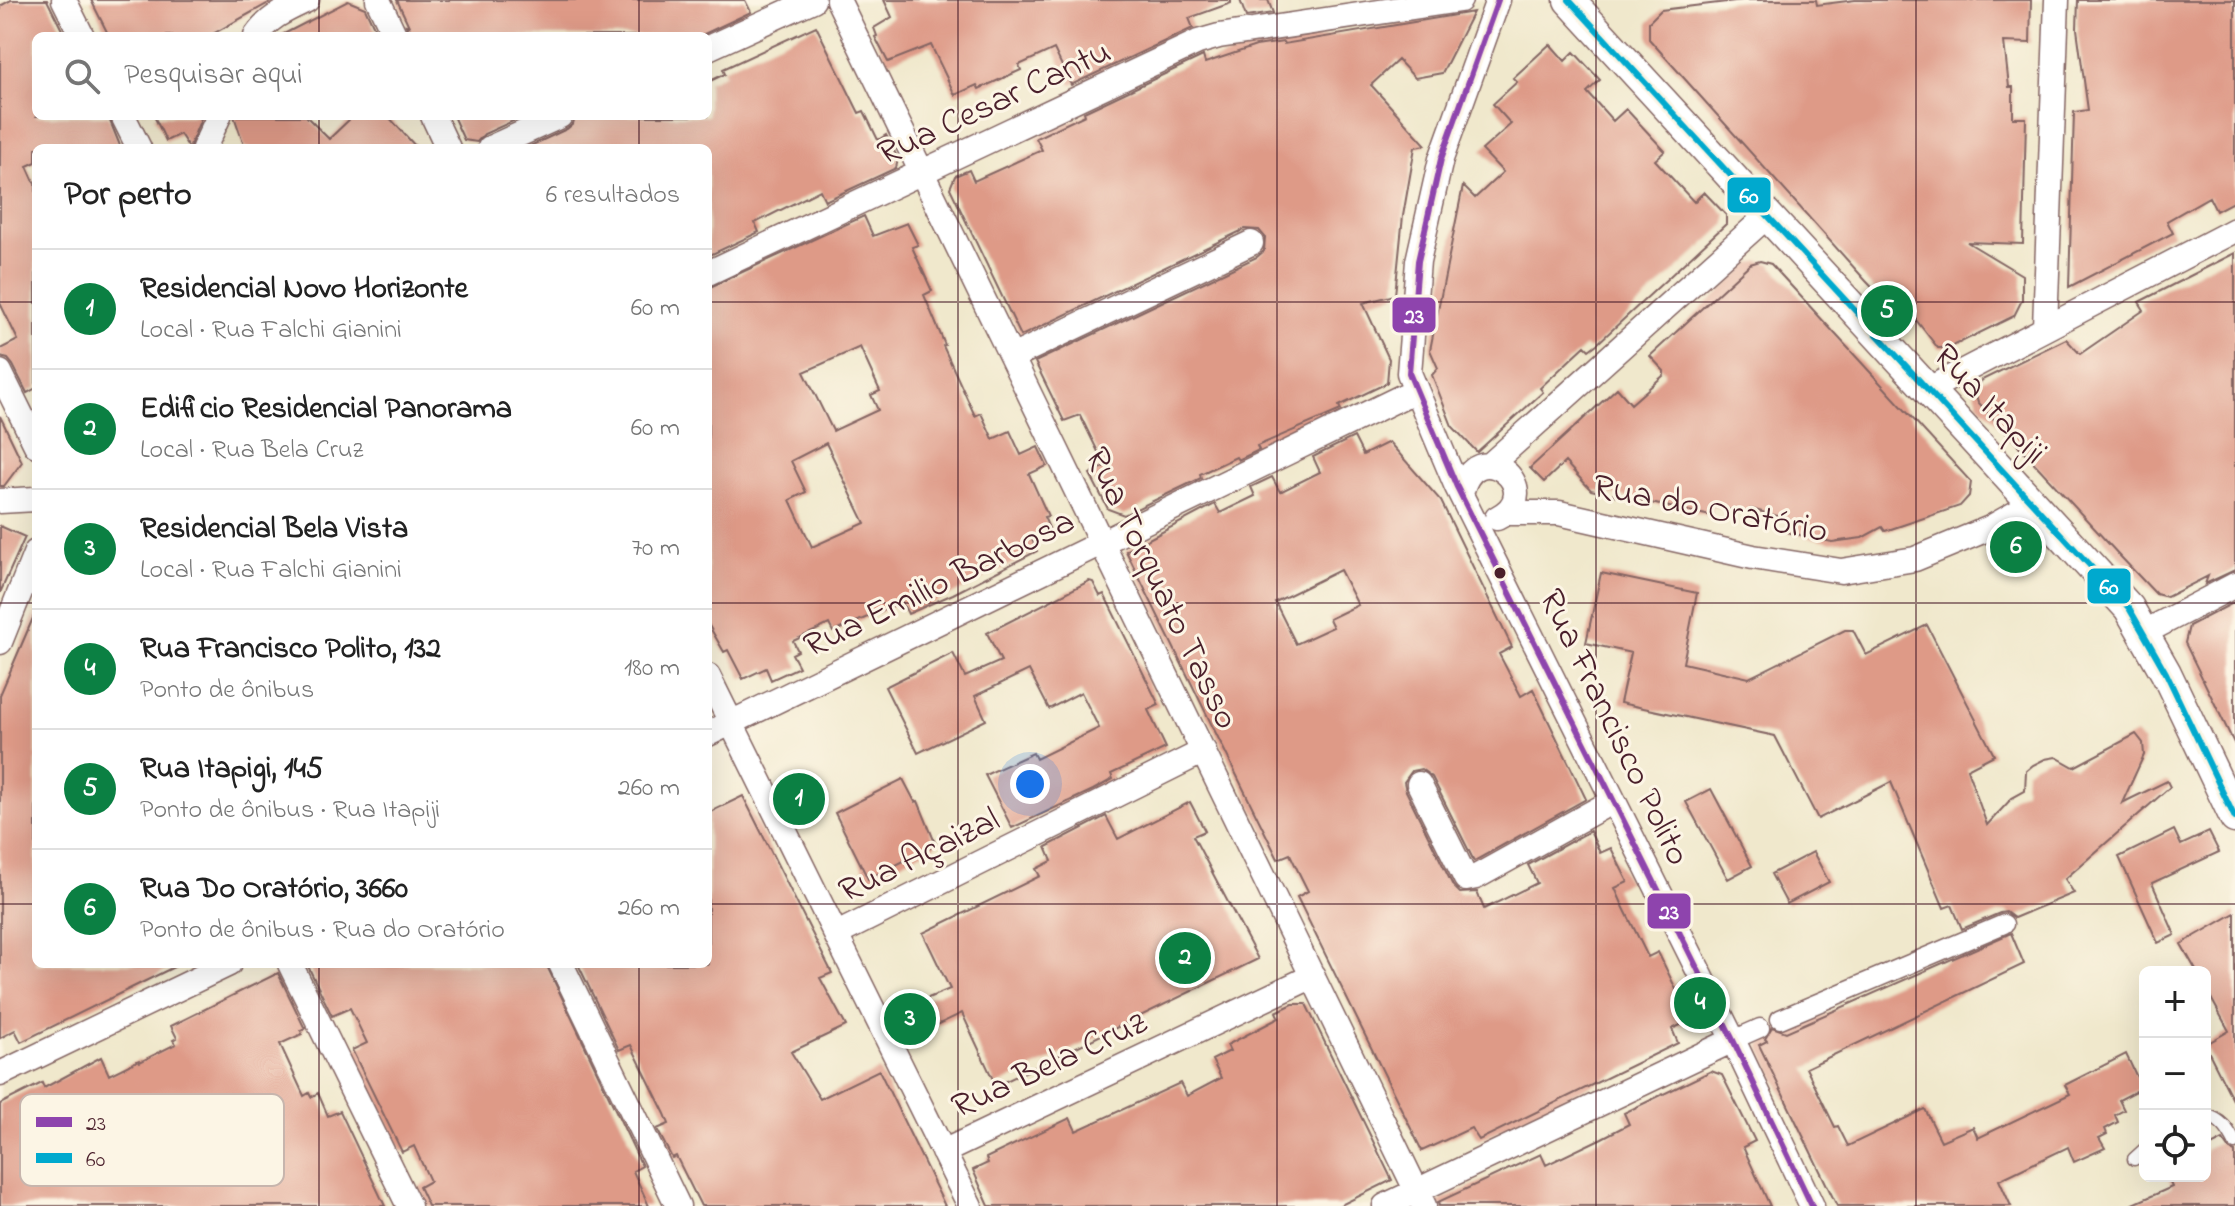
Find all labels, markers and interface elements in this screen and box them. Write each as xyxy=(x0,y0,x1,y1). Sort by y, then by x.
street label: Rua Cesar Cantu xyxy=(869,27,1120,181)
search box xyxy=(32,32,712,120)
icon: search xyxy=(60,54,104,98)
text: Pesquisar aqui xyxy=(124,54,303,98)
text: Por perto xyxy=(64,171,192,221)
line badge: 60 xyxy=(1726,176,1772,214)
text: 6 resultados xyxy=(546,177,680,215)
text: 60 xyxy=(1739,182,1759,214)
text: Residencial Novo Horizonte xyxy=(140,268,468,312)
pin: 5 xyxy=(1861,281,1913,341)
text: 1 xyxy=(86,290,94,328)
text: 60 m xyxy=(631,290,680,328)
line badge: 23 xyxy=(1391,296,1437,334)
text: 23 xyxy=(1403,302,1424,334)
text: Local · Rua Falchi Gianini xyxy=(140,312,402,350)
street label: Rua Itapiji xyxy=(1919,333,2059,477)
text: Edificio Residencial Panorama xyxy=(140,388,512,432)
text: 2 xyxy=(84,410,96,448)
text: 60 m xyxy=(631,410,680,448)
text: Local · Rua Bela Cruz xyxy=(140,432,363,470)
street label: Rua Torquato Tasso xyxy=(1069,439,1251,739)
street label: Rua do Oratório xyxy=(1588,462,1832,559)
street label: Rua Emilio Barbosa xyxy=(795,496,1084,674)
text: Residencial Bela Vista xyxy=(140,508,408,552)
pin: 6 xyxy=(1990,517,2042,577)
text: 3 xyxy=(85,530,95,568)
text: 70 m xyxy=(631,530,680,568)
text: Local · Rua Falchi Gianini xyxy=(140,552,402,590)
unlabelled marker xyxy=(1492,565,1508,581)
line badge: 60 xyxy=(2086,567,2132,605)
text: 60 xyxy=(2099,573,2119,605)
street label: Rua Francisco Polito xyxy=(1523,581,1703,875)
text: Rua Francisco Polito, 132 xyxy=(140,628,441,672)
text: 4 xyxy=(85,650,95,688)
text: 180 m xyxy=(624,650,680,688)
text: Ponto de ônibus xyxy=(140,672,314,710)
text: Rua Itapigi, 145 xyxy=(140,748,323,792)
your location xyxy=(1010,764,1050,804)
pin: 1 xyxy=(773,769,825,829)
text: 5 xyxy=(83,770,97,808)
text: 260 m xyxy=(618,770,680,808)
text: Ponto de ônibus · Rua Itapiji xyxy=(140,792,440,830)
street label: Rua Açaizal xyxy=(830,795,1010,919)
text: Rua Do Oratório, 3660 xyxy=(140,868,408,912)
text: 6 xyxy=(84,890,96,928)
text: 260 m xyxy=(618,890,680,928)
line badge: 23 xyxy=(1646,892,1692,930)
text: 23 xyxy=(1658,898,1679,930)
text: Ponto de ônibus · Rua do Oratório xyxy=(140,912,505,950)
pin: 2 xyxy=(1159,928,1211,988)
map controls xyxy=(2139,966,2211,1182)
button: + xyxy=(2139,966,2211,1038)
pin: 4 xyxy=(1674,973,1726,1033)
pin: 3 xyxy=(884,989,936,1049)
street label: Rua Bela Cruz xyxy=(943,997,1157,1135)
button: − xyxy=(2139,1038,2211,1110)
legend xyxy=(20,1094,284,1186)
text: 23 xyxy=(86,1109,106,1141)
button: locate xyxy=(2139,1110,2211,1182)
text: 60 xyxy=(86,1145,105,1177)

